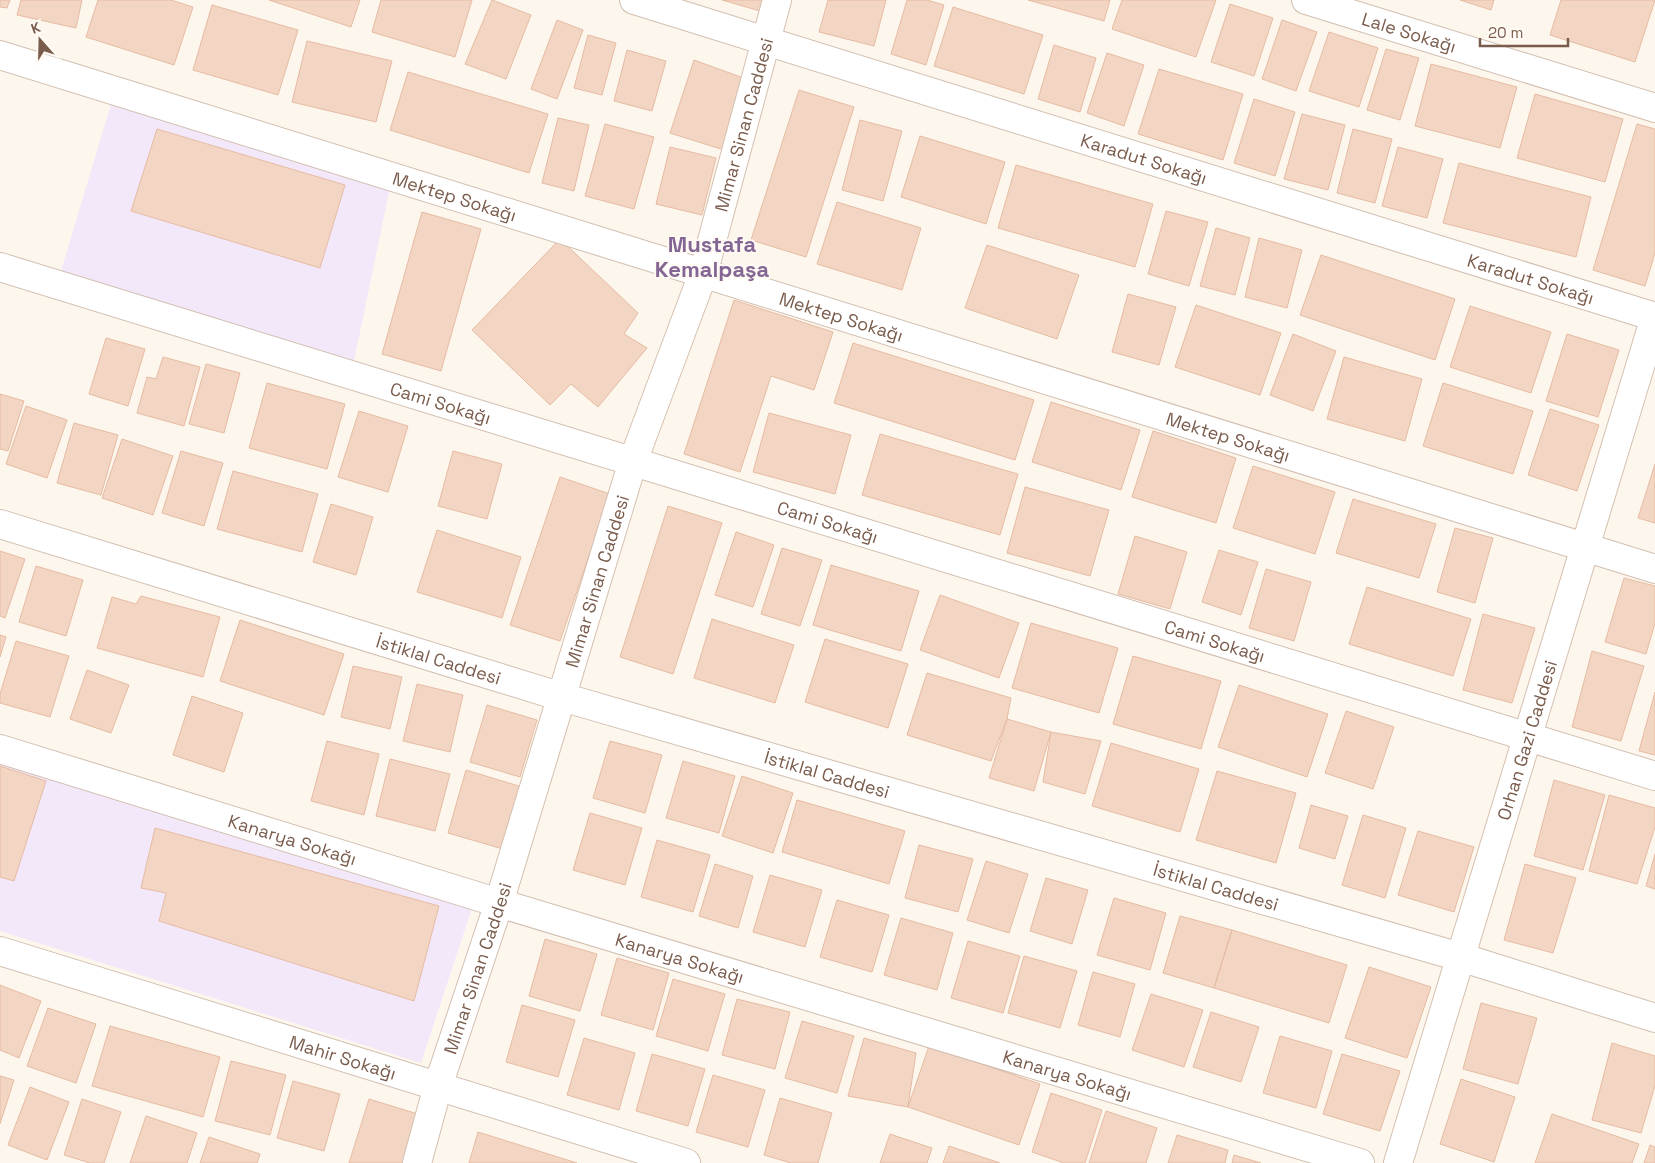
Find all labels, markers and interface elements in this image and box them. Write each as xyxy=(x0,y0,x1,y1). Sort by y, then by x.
street label: Lale Sokağı xyxy=(1359,7,1459,57)
north arrow xyxy=(15,15,65,65)
scale bar xyxy=(1480,15,1568,47)
text: K xyxy=(28,18,43,38)
text: 20 m xyxy=(1488,23,1523,42)
street label: Mimar Sinan Caddesi xyxy=(709,35,778,214)
street label: Karadut Sokağı xyxy=(1078,128,1210,189)
street label: Mektep Sokağı xyxy=(390,166,519,226)
district label: Mustafa Kemalpaşa xyxy=(655,230,769,283)
street label: Karadut Sokağı xyxy=(1465,248,1597,309)
street label: Mektep Sokağı xyxy=(777,286,906,346)
street label: Cami Sokağı xyxy=(387,376,494,429)
street label: Mektep Sokağı xyxy=(1163,406,1293,466)
street label: Mimar Sinan Caddesi xyxy=(560,492,634,670)
street label: Cami Sokağı xyxy=(775,495,881,548)
street label: Cami Sokağı xyxy=(1162,614,1268,667)
street label: İstiklal Caddesi xyxy=(373,629,504,689)
street label: Orhan Gazi Caddesi xyxy=(1491,657,1562,823)
street label: İstiklal Caddesi xyxy=(762,745,892,803)
street label: Kanarya Sokağı xyxy=(225,809,359,870)
street label: İstiklal Caddesi xyxy=(1151,857,1281,915)
street label: Mimar Sinan Caddesi xyxy=(438,880,516,1057)
street label: Kanarya Sokağı xyxy=(613,927,747,988)
street label: Mahir Sokağı xyxy=(287,1030,399,1084)
street label: Kanarya Sokağı xyxy=(1000,1044,1135,1105)

